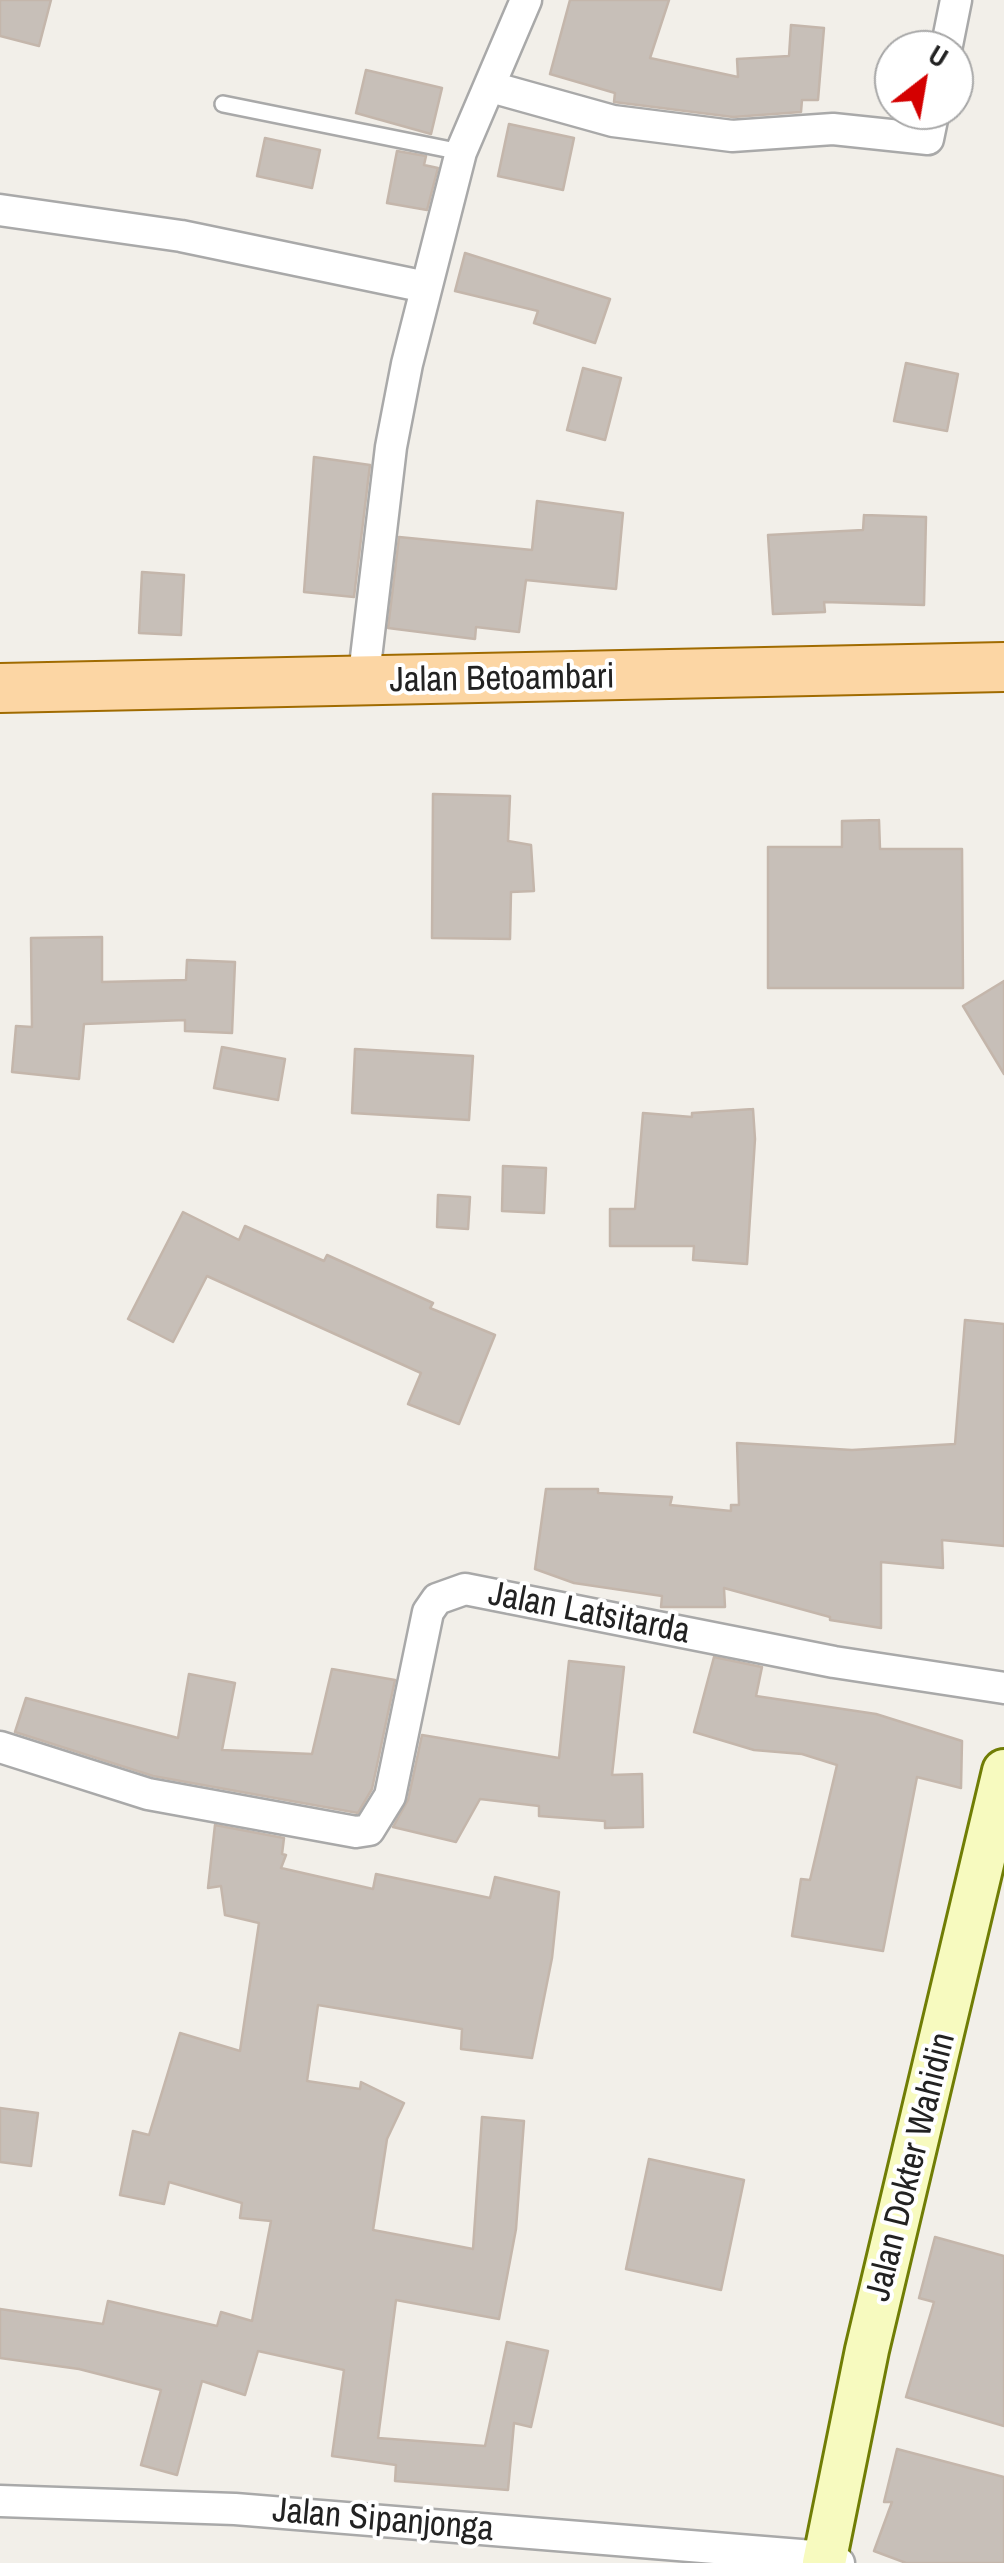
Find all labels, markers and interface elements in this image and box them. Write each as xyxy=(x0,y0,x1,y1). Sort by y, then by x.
north arrow xyxy=(874,30,974,130)
text: U xyxy=(922,35,955,77)
street label: Jalan Betoambari xyxy=(389,657,615,703)
street label: Jalan Latsitarda xyxy=(485,1574,693,1654)
street label: Jalan Dokter Wahidin xyxy=(858,2029,966,2305)
street label: Jalan Sipanjonga xyxy=(271,2490,495,2552)

